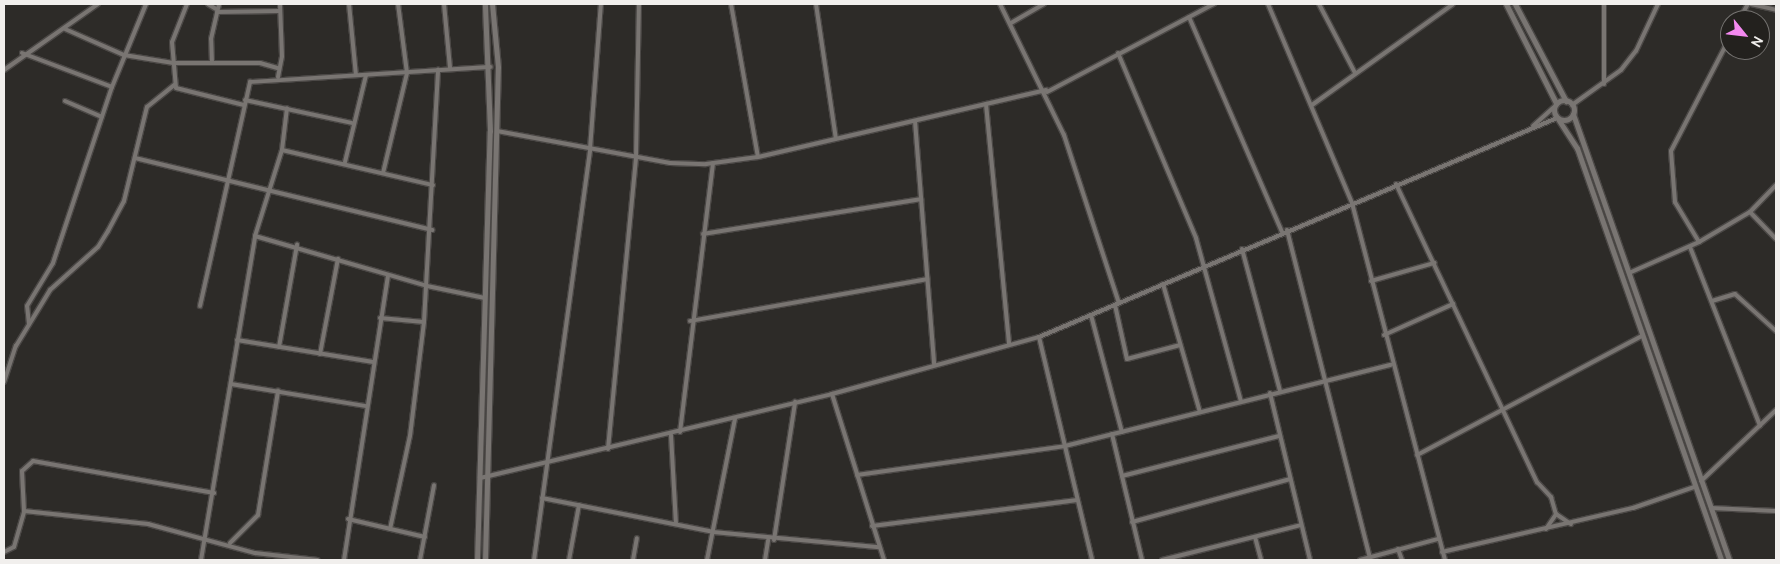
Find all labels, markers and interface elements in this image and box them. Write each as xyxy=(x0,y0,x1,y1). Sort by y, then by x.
north arrow xyxy=(1720,10,1770,60)
text: N xyxy=(1747,33,1768,50)

